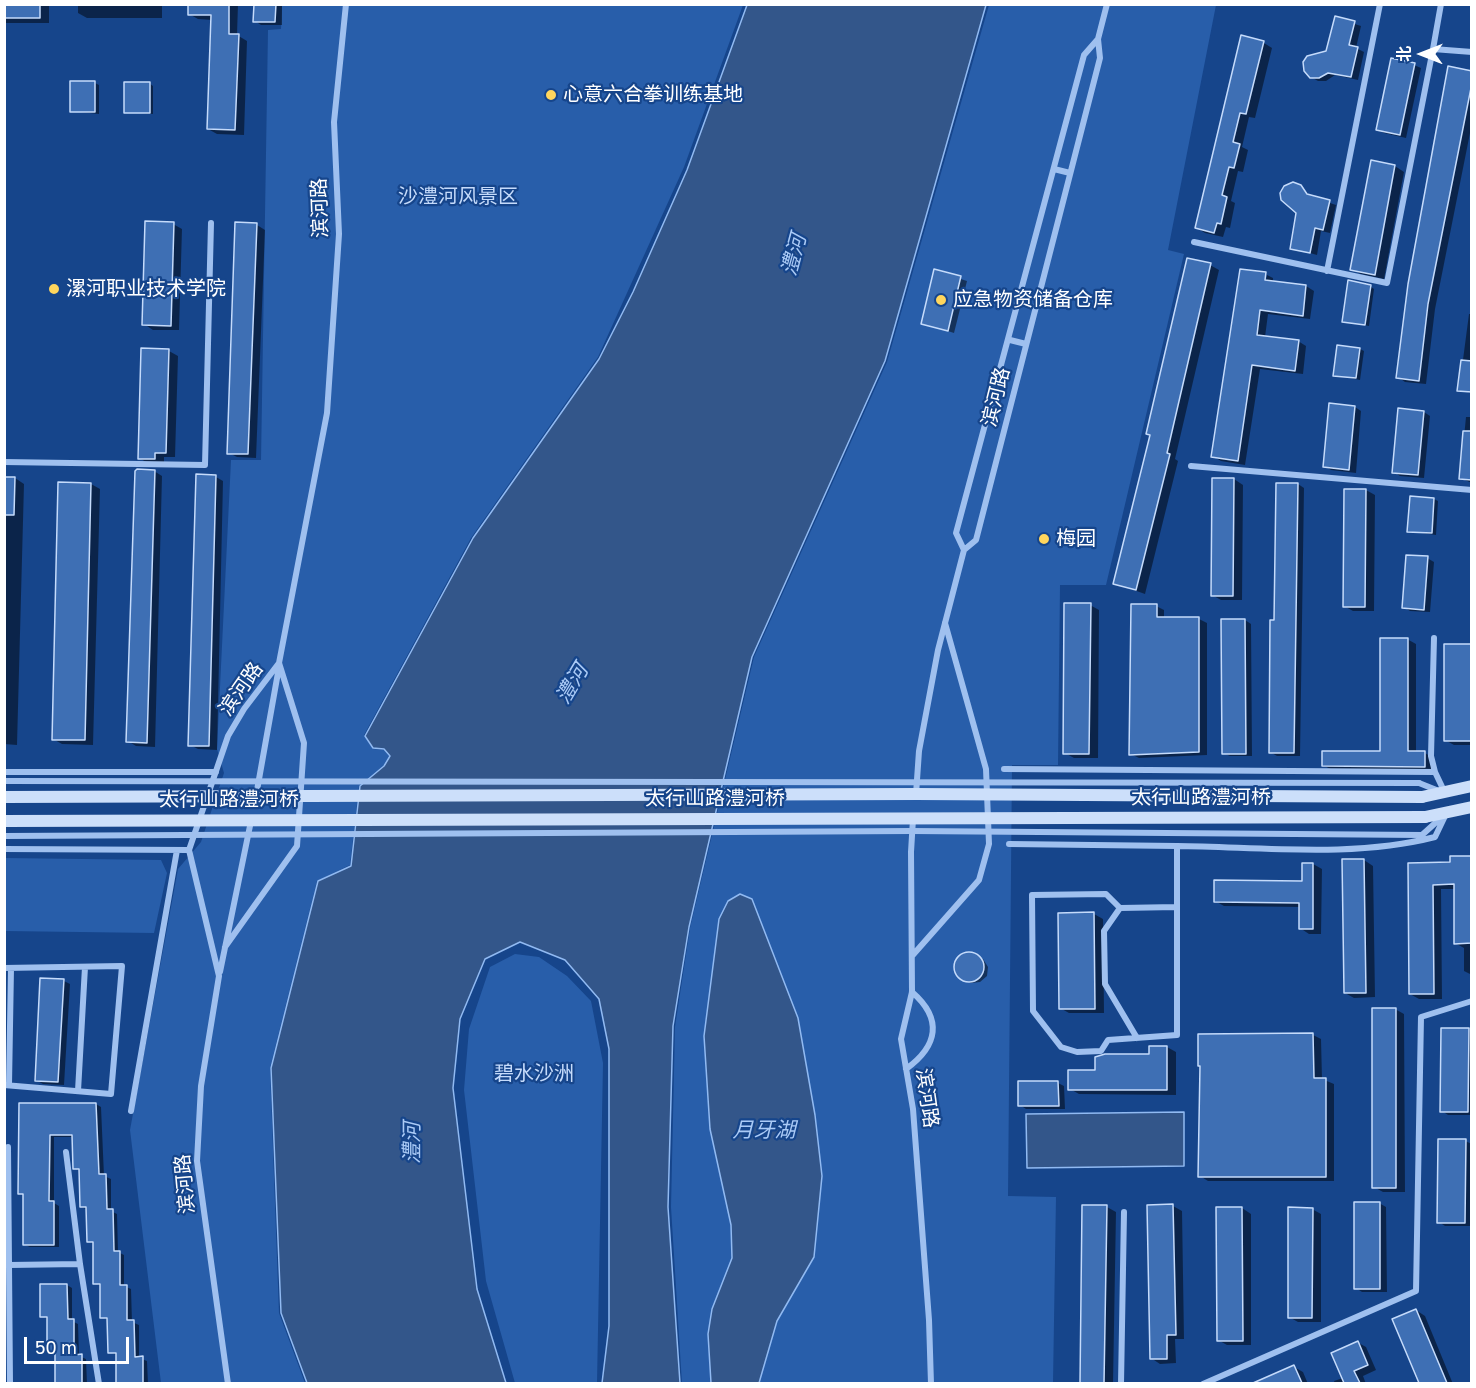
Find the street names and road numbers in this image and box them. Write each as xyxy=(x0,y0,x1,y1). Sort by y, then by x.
street label: 滨河路 xyxy=(307,178,333,238)
street label: 滨河路 xyxy=(977,365,1015,429)
street label: 滨河路 xyxy=(214,658,268,720)
street label: 太行山路澧河桥 xyxy=(1131,786,1271,810)
street label: 太行山路澧河桥 xyxy=(645,787,785,811)
street label: 太行山路澧河桥 xyxy=(159,788,299,812)
street label: 滨河路 xyxy=(911,1067,943,1129)
street label: 滨河路 xyxy=(170,1153,200,1215)

